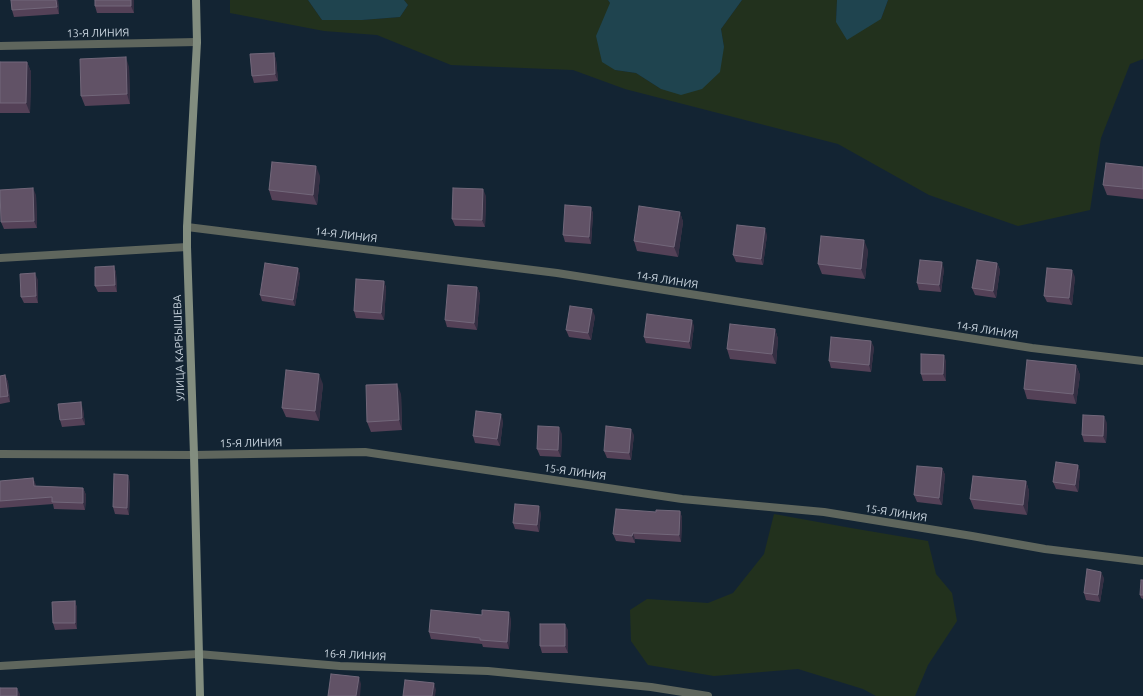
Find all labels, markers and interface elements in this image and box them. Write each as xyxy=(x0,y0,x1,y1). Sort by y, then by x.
street label: 13-Я ЛИНИЯ xyxy=(66,26,130,40)
street label: 14-Я ЛИНИЯ xyxy=(314,225,378,245)
street label: 14-Я ЛИНИЯ xyxy=(635,269,699,291)
street label: УЛИЦА КАРБЫШЕВА xyxy=(171,295,187,401)
street label: 14-Я ЛИНИЯ xyxy=(955,319,1019,341)
street label: 15-Я ЛИНИЯ xyxy=(219,436,283,450)
street label: 15-Я ЛИНИЯ xyxy=(543,461,607,483)
street label: 15-Я ЛИНИЯ xyxy=(864,502,928,524)
street label: 16-Я ЛИНИЯ xyxy=(323,647,387,663)

